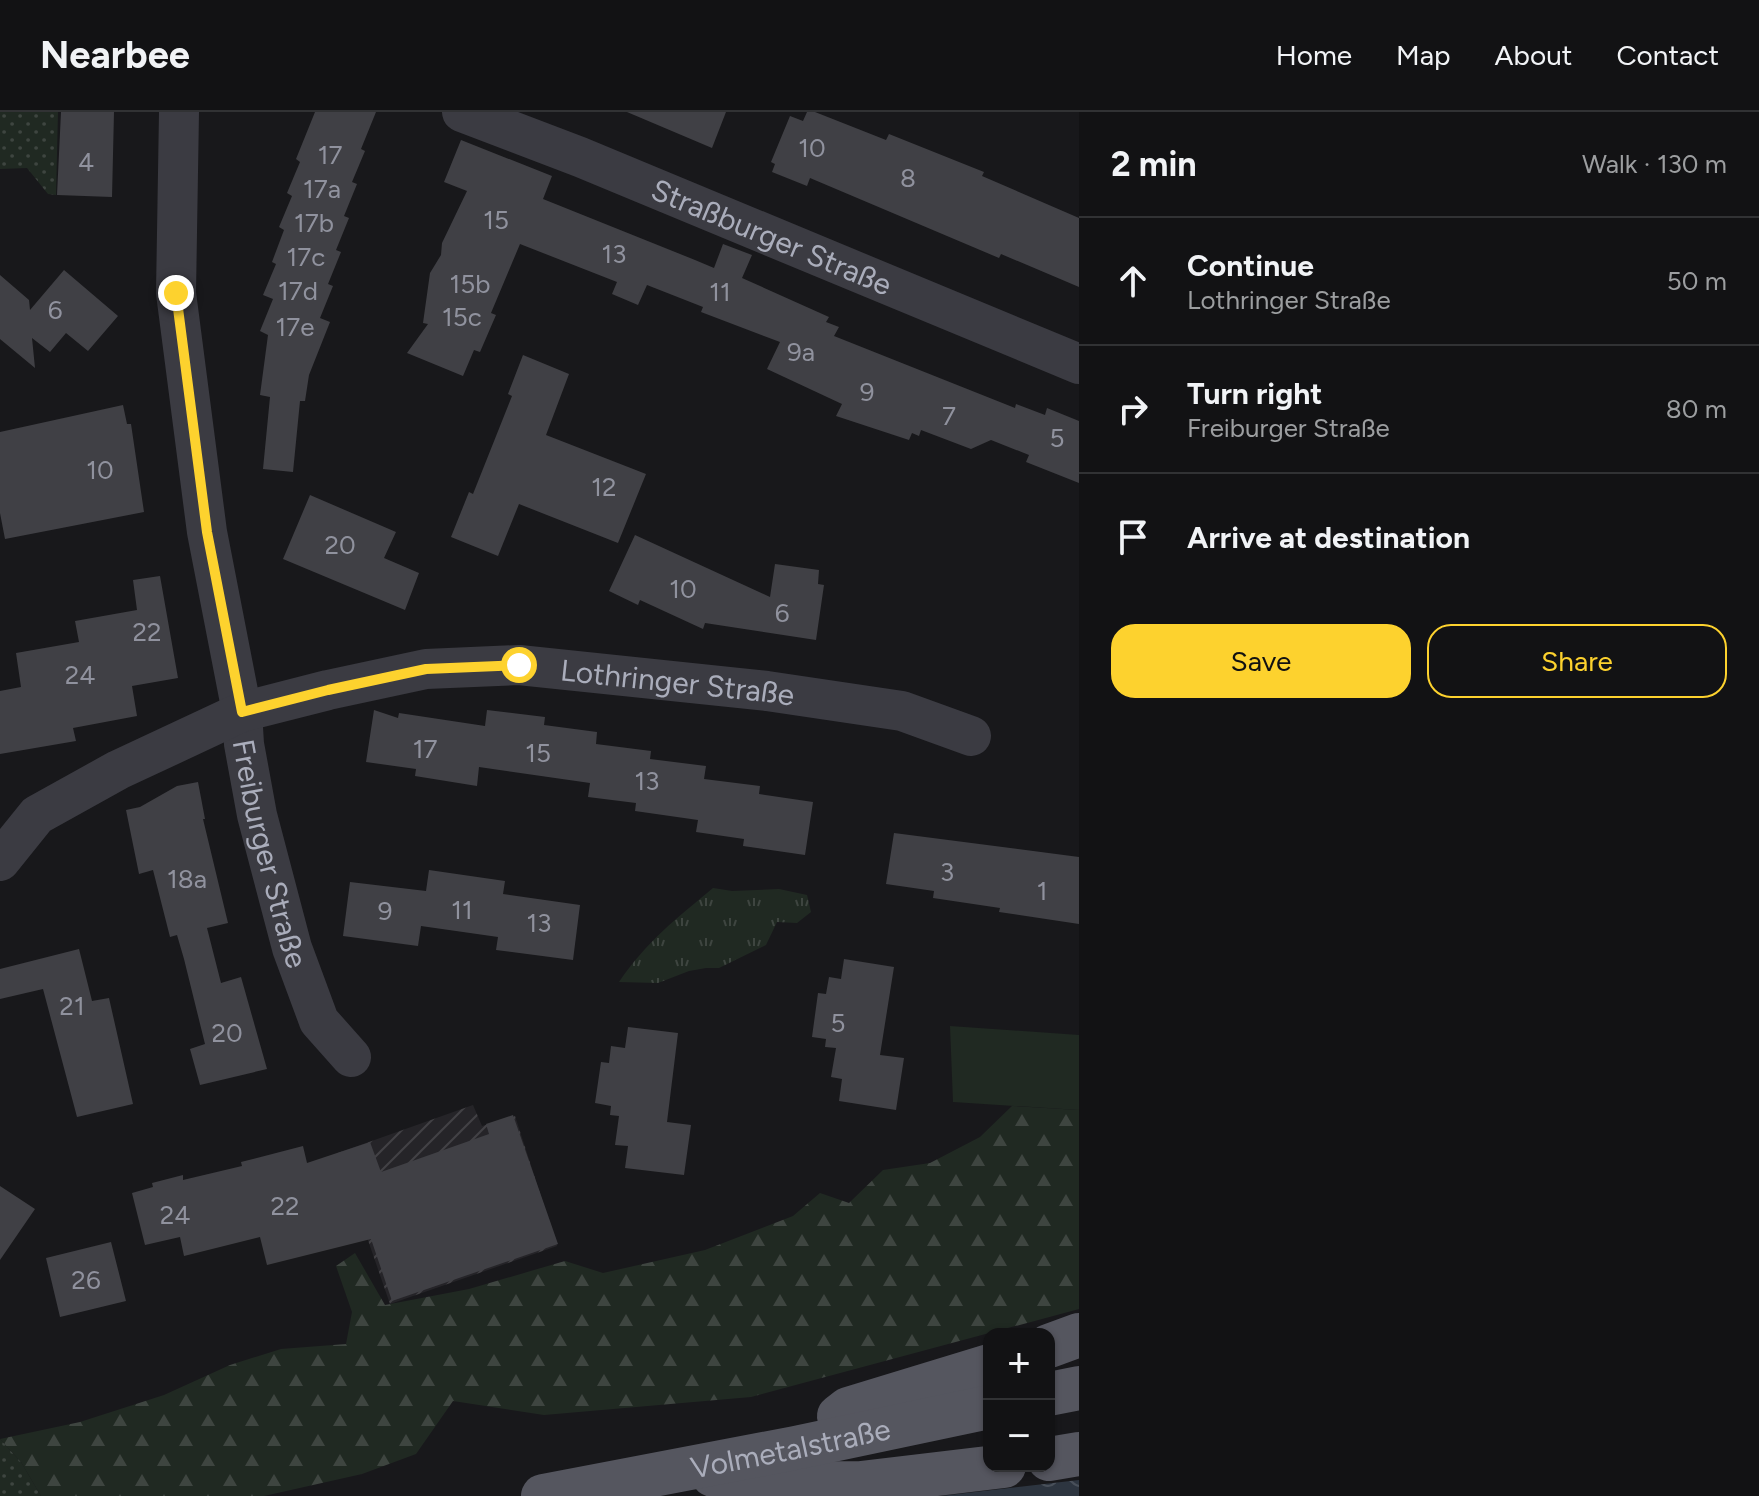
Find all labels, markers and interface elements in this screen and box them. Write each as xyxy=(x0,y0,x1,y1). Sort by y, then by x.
text: Nearbee xyxy=(40,32,190,78)
text: Home xyxy=(1276,38,1352,72)
text: Map xyxy=(1396,38,1451,72)
text: About xyxy=(1495,38,1572,72)
text: Contact xyxy=(1616,38,1719,72)
house number: 10 xyxy=(798,132,826,164)
house number: 17 xyxy=(318,139,342,171)
text: 2 min xyxy=(1111,144,1197,185)
house number: 4 xyxy=(78,146,94,178)
text: Walk · 130 m xyxy=(1582,148,1727,180)
house number: 8 xyxy=(900,162,916,194)
street label: Straßburger Straße xyxy=(646,170,898,303)
house number: 17a xyxy=(303,173,341,205)
house number: 15 xyxy=(483,204,509,236)
house number: 17b xyxy=(294,207,334,239)
house number: 13 xyxy=(602,238,626,270)
house number: 17c xyxy=(287,241,325,273)
text: Continue xyxy=(1187,247,1314,284)
icon: ahead xyxy=(1111,259,1155,303)
text: 50 m xyxy=(1667,265,1727,297)
house number: 15b xyxy=(450,268,490,300)
route end xyxy=(158,275,194,311)
house number: 17d xyxy=(278,275,318,307)
house number: 11 xyxy=(709,276,731,308)
text: Lothringer Straße xyxy=(1187,284,1391,316)
house number: 6 xyxy=(48,294,62,326)
house number: 15c xyxy=(442,301,482,333)
house number: 17e xyxy=(276,311,314,343)
house number: 9a xyxy=(787,336,815,368)
text: Turn right xyxy=(1187,375,1322,412)
house number: 9 xyxy=(860,376,874,408)
icon: right xyxy=(1111,387,1155,431)
text: 80 m xyxy=(1666,393,1727,425)
house number: 7 xyxy=(942,400,956,432)
text: Freiburger Straße xyxy=(1187,412,1390,444)
house number: 5 xyxy=(1050,422,1064,454)
house number: 10 xyxy=(86,454,114,486)
house number: 12 xyxy=(591,471,617,503)
icon: arrive xyxy=(1111,515,1155,559)
text: Arrive at destination xyxy=(1187,519,1470,556)
house number: 20 xyxy=(324,529,356,561)
house number: 10 xyxy=(669,573,697,605)
house number: 6 xyxy=(775,597,789,629)
house number: 22 xyxy=(132,616,162,648)
button: Save xyxy=(1111,624,1411,698)
button: Share xyxy=(1427,624,1727,698)
route start xyxy=(501,647,537,683)
street label: Lothringer Straße xyxy=(559,651,797,713)
house number: 24 xyxy=(65,659,95,691)
house number: 17 xyxy=(413,733,437,765)
street label: Freiburger Straße xyxy=(225,736,316,973)
house number: 15 xyxy=(525,737,551,769)
house number: 13 xyxy=(635,765,659,797)
house number: 3 xyxy=(940,856,954,888)
house number: 18a xyxy=(167,863,207,895)
house number: 1 xyxy=(1037,875,1047,907)
house number: 11 xyxy=(451,894,473,926)
house number: 9 xyxy=(378,895,392,927)
house number: 13 xyxy=(527,907,551,939)
house number: 21 xyxy=(59,990,85,1022)
house number: 5 xyxy=(831,1007,845,1039)
house number: 20 xyxy=(211,1017,243,1049)
house number: 22 xyxy=(270,1190,300,1222)
house number: 24 xyxy=(160,1199,190,1231)
house number: 26 xyxy=(71,1264,101,1296)
map controls xyxy=(983,1328,1055,1472)
button: + xyxy=(983,1328,1055,1400)
button: − xyxy=(983,1400,1055,1472)
street label: Volmetalstraße xyxy=(687,1410,894,1486)

